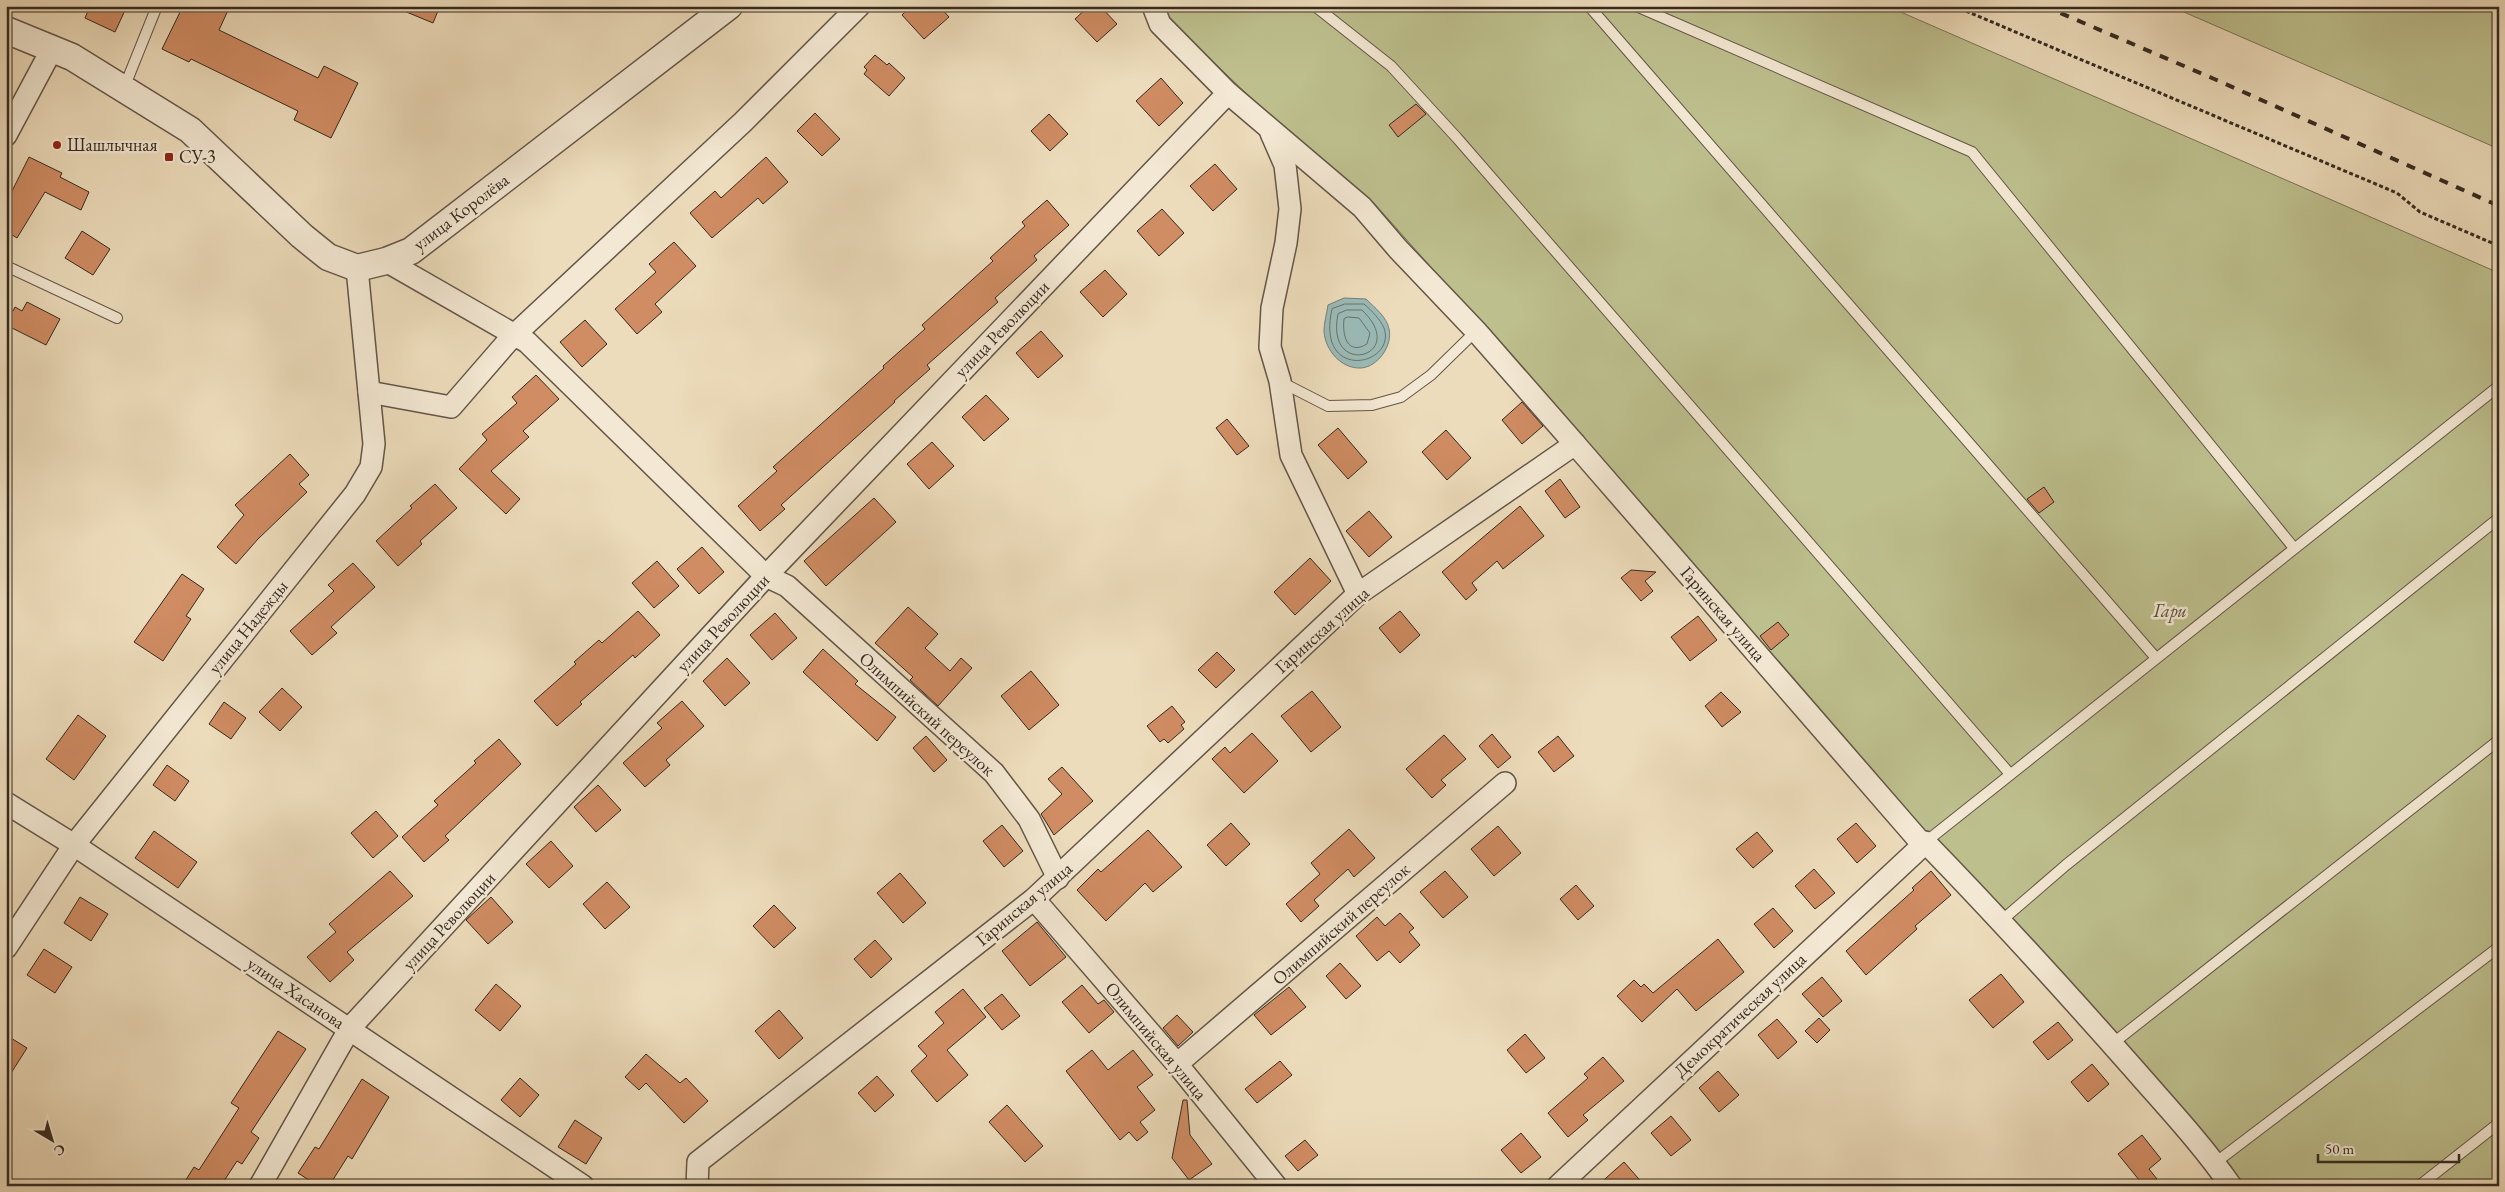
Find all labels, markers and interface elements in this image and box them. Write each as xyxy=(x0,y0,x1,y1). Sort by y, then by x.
place label: Шашлычная xyxy=(67,133,158,156)
marker: Шашлычная xyxy=(51,139,63,151)
place label: СУ-3 xyxy=(179,145,216,168)
marker: СУ-3 xyxy=(163,151,175,163)
street label: улица Королёва xyxy=(408,168,514,255)
street label: улица Революции xyxy=(949,275,1054,382)
street label: Гаринская улица xyxy=(1676,561,1772,667)
street label: улица Революции xyxy=(671,568,775,677)
street label: улица Надежды xyxy=(203,575,292,678)
street label: Гаринская улица xyxy=(1270,581,1374,678)
park label: Гари xyxy=(2152,599,2187,623)
street label: Олимпийский переулок xyxy=(855,647,1000,781)
street label: Гаринская улица xyxy=(971,856,1077,951)
street label: Олимпийский переулок xyxy=(1267,857,1415,990)
street label: улица Революции xyxy=(397,866,501,975)
street label: Демократическая улица xyxy=(1669,947,1811,1082)
street label: улица Хасанова xyxy=(243,951,350,1034)
street label: Олимпийская улица xyxy=(1100,977,1213,1105)
north arrow xyxy=(28,1114,78,1164)
scale bar xyxy=(2318,1132,2459,1164)
text: 50 m xyxy=(2325,1139,2354,1158)
text: С xyxy=(50,1140,69,1160)

